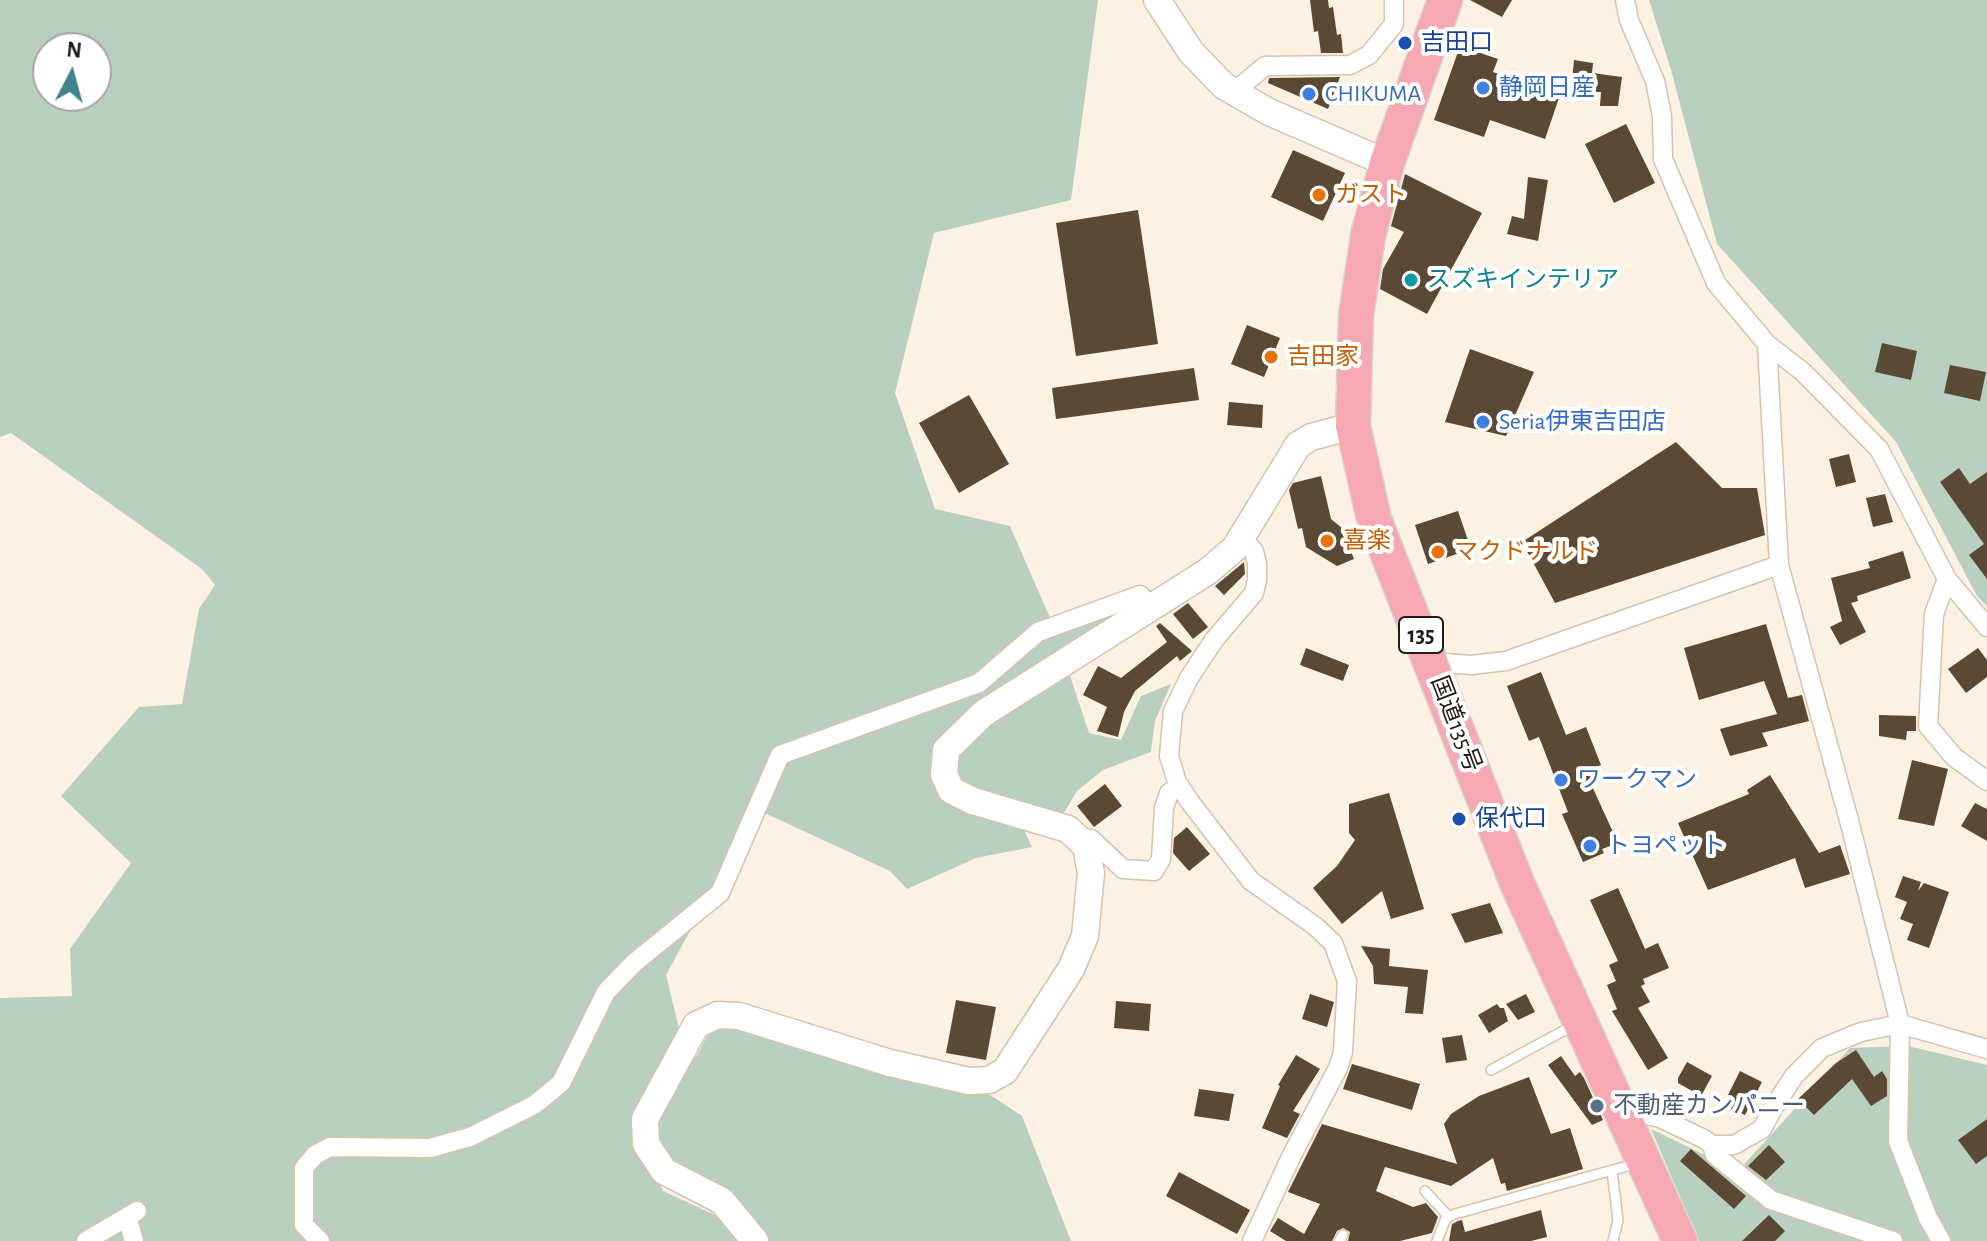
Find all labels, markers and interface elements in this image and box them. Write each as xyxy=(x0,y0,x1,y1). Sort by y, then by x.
place label: 吉田口 xyxy=(1421,29,1493,57)
north arrow xyxy=(32,32,112,112)
marker: 吉田口 xyxy=(1396,34,1414,52)
text: N xyxy=(66,38,83,62)
place label: 静岡日産 xyxy=(1499,74,1595,102)
marker: 静岡日産 xyxy=(1474,79,1492,97)
place label: CHIKUMA xyxy=(1325,80,1421,108)
marker: CHIKUMA xyxy=(1300,85,1318,103)
place label: ガスト xyxy=(1335,181,1407,209)
marker: ガスト xyxy=(1310,186,1328,204)
place label: スズキインテリア xyxy=(1427,266,1619,294)
marker: スズキインテリア xyxy=(1402,271,1420,289)
place label: 吉田家 xyxy=(1287,343,1359,371)
marker: 吉田家 xyxy=(1262,348,1280,366)
place label: Seria伊東吉田店 xyxy=(1499,408,1666,436)
marker: Seria伊東吉田店 xyxy=(1474,413,1492,431)
place label: 喜楽 xyxy=(1343,527,1391,555)
marker: 喜楽 xyxy=(1318,532,1336,550)
place label: マクドナルド xyxy=(1454,538,1598,566)
marker: マクドナルド xyxy=(1429,543,1447,561)
road number: 135 xyxy=(1399,617,1443,653)
street label: 国道135号 xyxy=(1425,672,1487,776)
place label: ワークマン xyxy=(1577,766,1697,794)
marker: ワークマン xyxy=(1552,771,1570,789)
place label: 保代口 xyxy=(1475,805,1547,833)
marker: 保代口 xyxy=(1450,810,1468,828)
place label: トヨペット xyxy=(1606,832,1726,860)
marker: トヨペット xyxy=(1581,837,1599,855)
place label: 不動産カンパニー xyxy=(1613,1092,1805,1120)
marker: 不動産カンパニー xyxy=(1588,1097,1606,1115)

